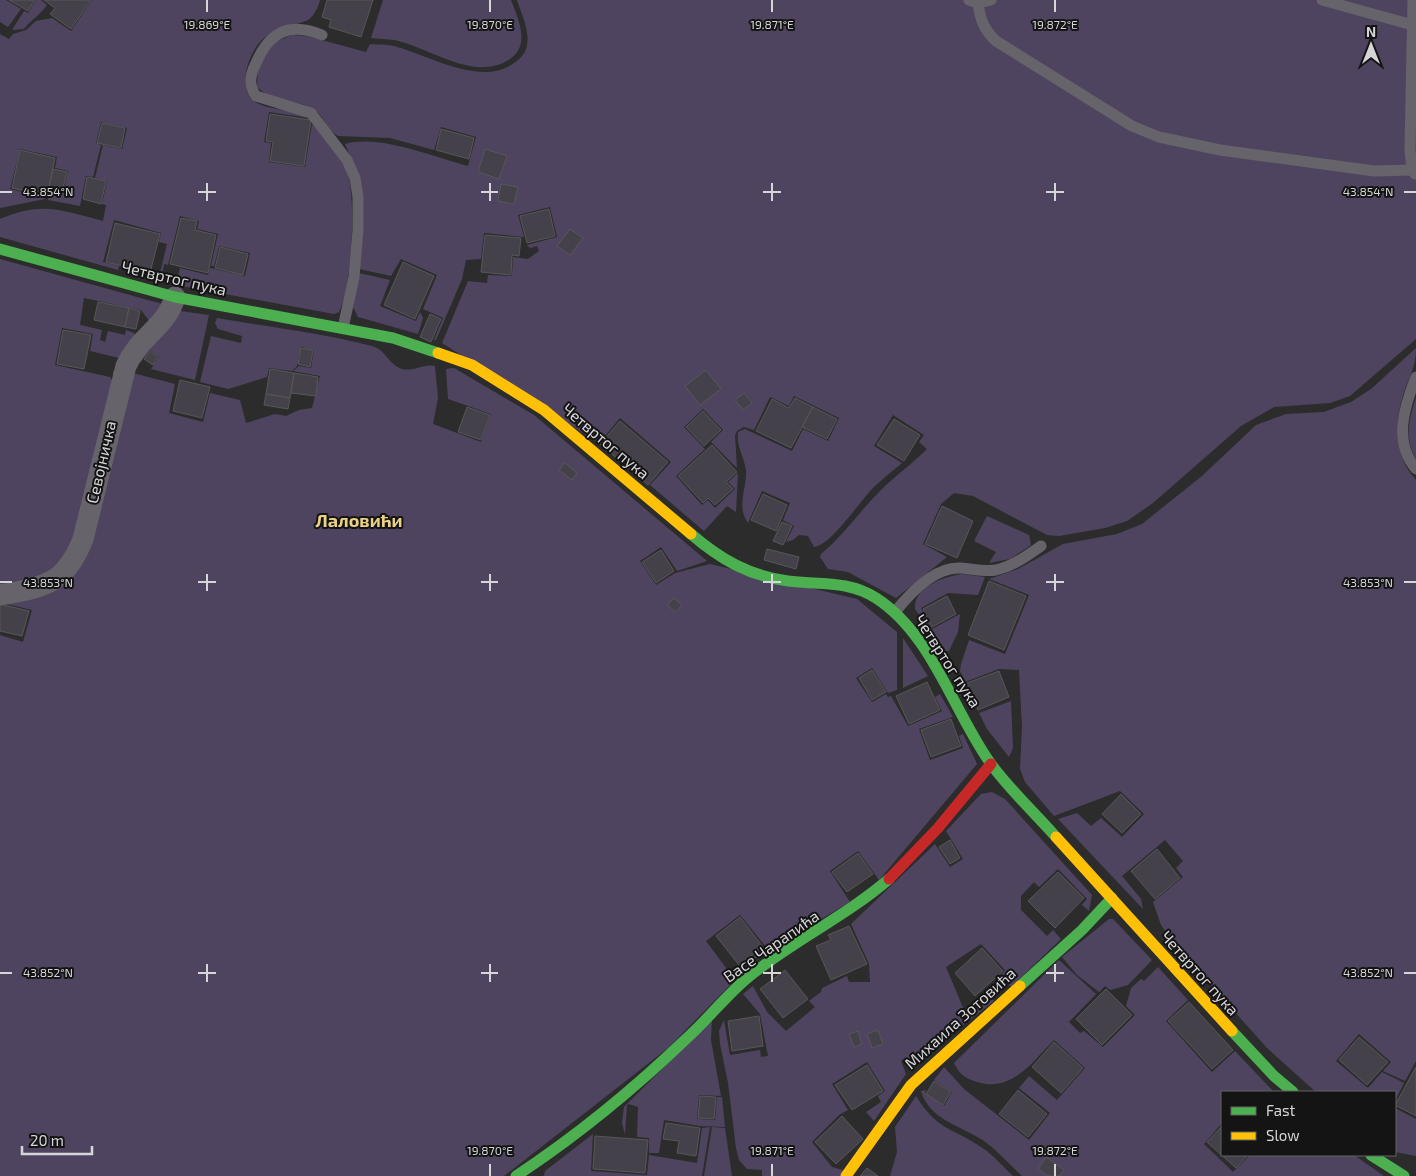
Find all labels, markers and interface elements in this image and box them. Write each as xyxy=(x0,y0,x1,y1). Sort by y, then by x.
text: 19.869°E xyxy=(184,17,231,31)
text: 19.870°E xyxy=(467,17,513,31)
text: 19.871°E xyxy=(750,17,794,31)
text: 19.872°E xyxy=(1032,17,1078,31)
north arrow xyxy=(1346,20,1396,70)
text: N xyxy=(1366,23,1376,40)
text: 43.854°N xyxy=(23,184,73,198)
text: 43.854°N xyxy=(1343,184,1393,198)
street label: Четвртог пука xyxy=(119,256,229,300)
street label: Четвртог пука xyxy=(558,399,654,483)
street label: Севојничка xyxy=(82,419,120,505)
district label: Лаловићи xyxy=(315,509,403,531)
text: 43.853°N xyxy=(23,575,73,589)
text: 43.853°N xyxy=(1343,575,1393,589)
street label: Четвртог пука xyxy=(910,611,986,711)
street label: Васе Чарапића xyxy=(719,906,822,986)
street label: Четвртог пука xyxy=(1157,926,1243,1020)
street label: Михаила Зотовића xyxy=(900,963,1019,1072)
text: 43.852°N xyxy=(23,965,73,979)
text: 43.852°N xyxy=(1343,965,1393,979)
legend xyxy=(1221,1091,1396,1156)
text: Fast xyxy=(1266,1101,1296,1119)
scale bar xyxy=(22,1124,92,1156)
text: Slow xyxy=(1266,1126,1300,1144)
text: 20 m xyxy=(30,1131,64,1149)
text: 19.870°E xyxy=(467,1143,513,1157)
text: 19.871°E xyxy=(750,1143,794,1157)
text: 19.872°E xyxy=(1032,1143,1078,1157)

